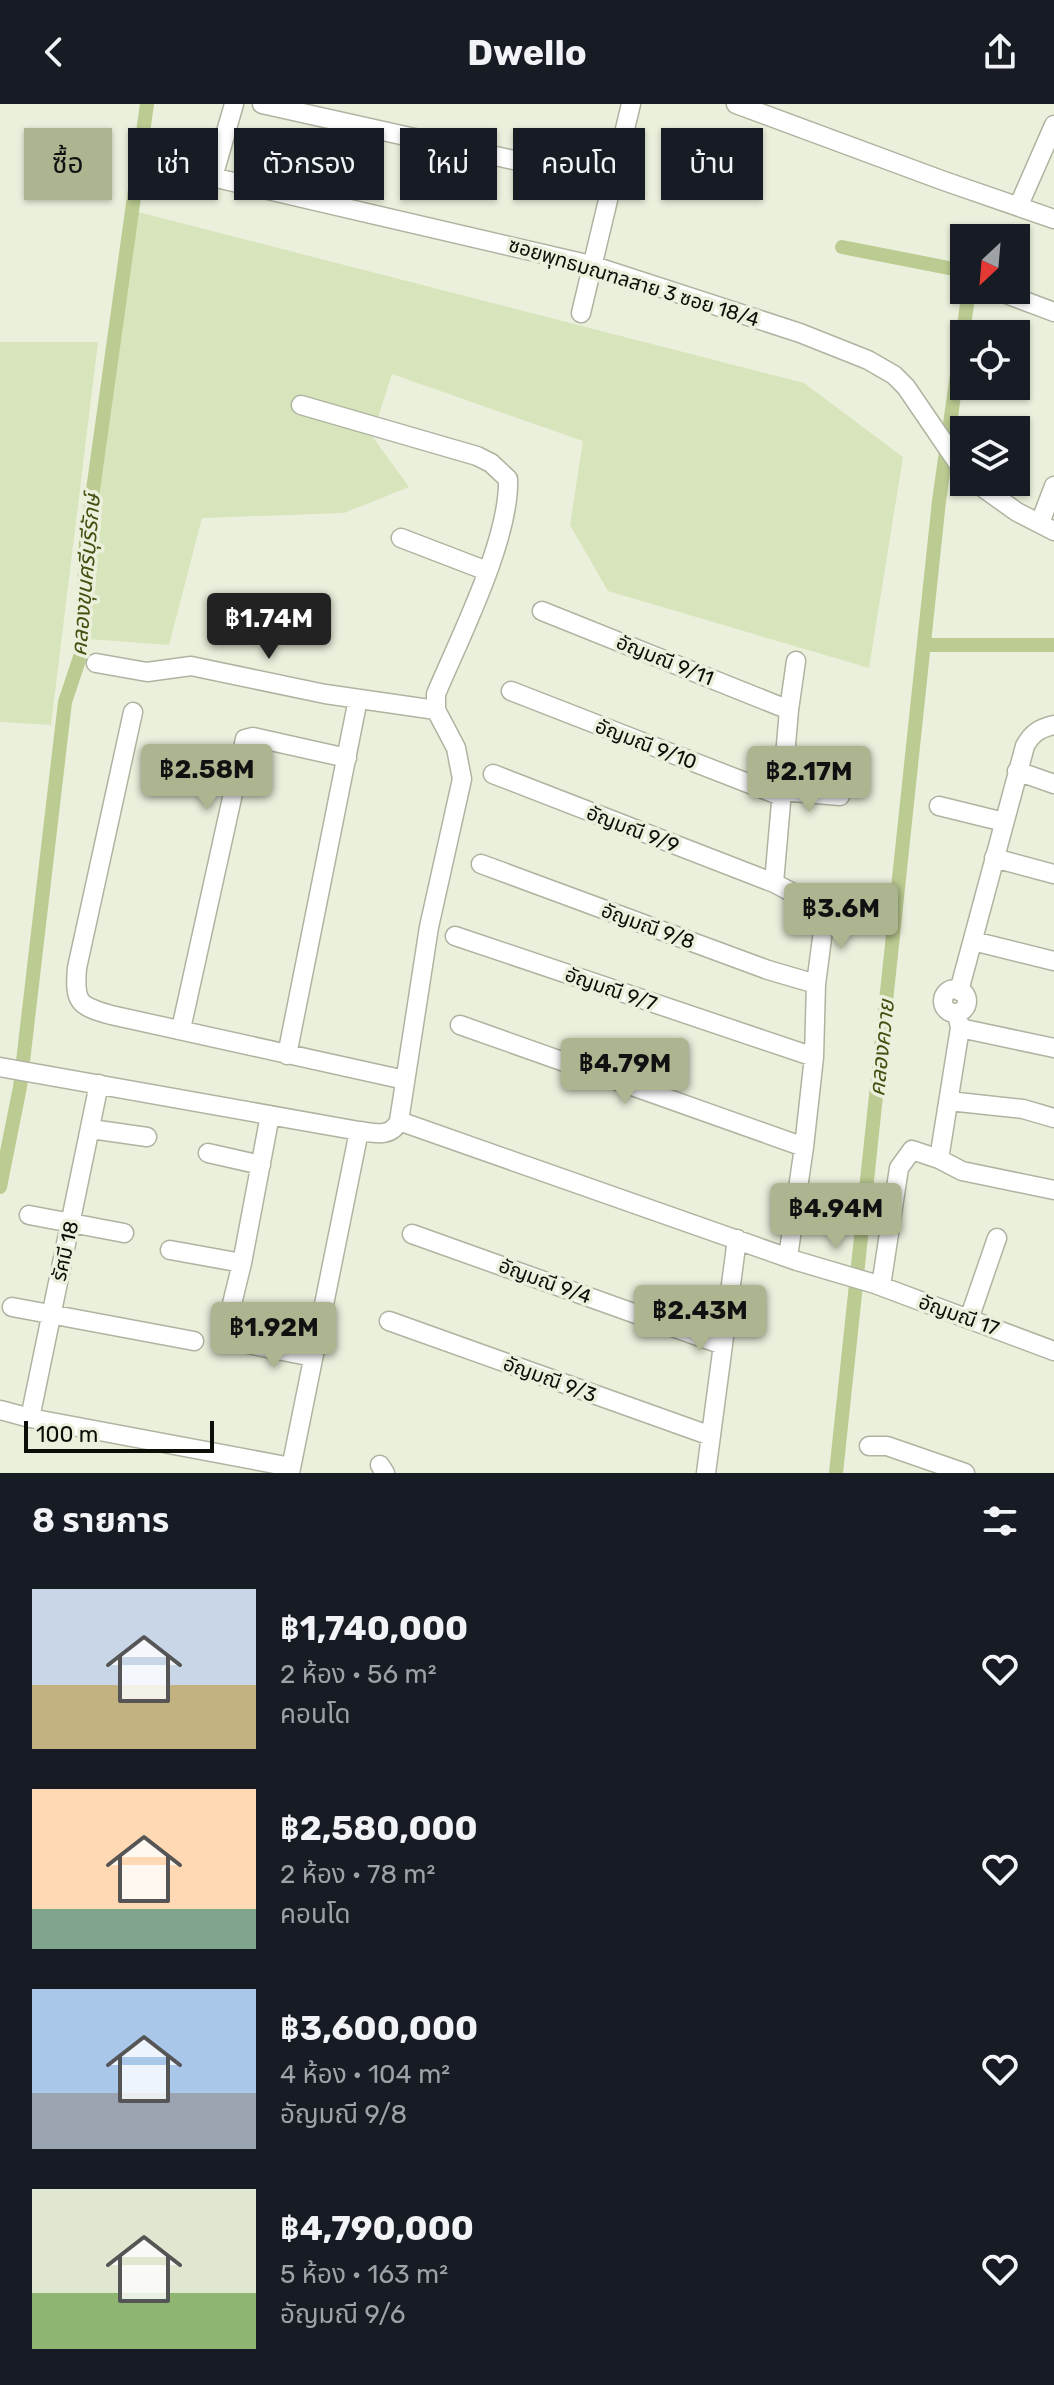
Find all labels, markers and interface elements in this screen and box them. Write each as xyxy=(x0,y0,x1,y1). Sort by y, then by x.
icon: back xyxy=(32,30,76,74)
icon: share xyxy=(978,30,1022,74)
text: Dwello xyxy=(467,31,587,74)
chip: ซื้อ xyxy=(24,128,112,200)
chip: เช่า xyxy=(128,128,218,200)
chip: ตัวกรอง xyxy=(234,128,384,200)
chip: ใหม่ xyxy=(400,128,497,200)
chip: คอนโด xyxy=(513,128,645,200)
chip: บ้าน xyxy=(661,128,763,200)
north arrow xyxy=(950,224,1030,304)
map controls xyxy=(950,224,1030,496)
street label: ซอยพุทธมณฑลสาย 3 ซอย 18/4 xyxy=(506,232,762,332)
button: locate xyxy=(950,320,1030,400)
button: layers xyxy=(950,416,1030,496)
water label: คลองขุนศรีบุรีรักษ์ xyxy=(65,489,106,657)
pin: ฿1.74M xyxy=(204,593,334,661)
text: ฿1.74M xyxy=(225,603,313,634)
street label: อัญมณี 9/11 xyxy=(613,630,717,690)
street label: อัญมณี 9/10 xyxy=(592,714,700,774)
pin: ฿2.58M xyxy=(142,744,272,812)
pin: ฿2.17M xyxy=(744,746,874,814)
text: ฿2.58M xyxy=(159,754,255,785)
text: ฿2.17M xyxy=(765,756,853,787)
street label: อัญมณี 9/9 xyxy=(583,800,683,858)
pin: ฿3.6M xyxy=(785,883,897,951)
text: ฿3.6M xyxy=(802,893,880,924)
street label: อัญมณี 9/8 xyxy=(598,898,698,954)
street label: อัญมณี 9/7 xyxy=(562,962,660,1016)
water label: คลองควาย xyxy=(863,997,900,1098)
pin: ฿4.79M xyxy=(560,1038,690,1106)
text: ฿4.79M xyxy=(579,1048,671,1079)
pin: ฿4.94M xyxy=(771,1183,901,1251)
text: ฿4.94M xyxy=(789,1193,883,1224)
street label: รัศมี 18 xyxy=(46,1219,84,1283)
street label: อัญมณี 9/4 xyxy=(495,1253,595,1309)
pin: ฿2.43M xyxy=(635,1285,765,1353)
street label: อัญมณี 17 xyxy=(916,1289,1002,1341)
text: ฿2.43M xyxy=(652,1295,748,1326)
pin: ฿1.92M xyxy=(209,1302,339,1370)
text: ฿1.92M xyxy=(229,1312,319,1343)
street label: อัญมณี 9/3 xyxy=(500,1351,600,1407)
scale bar xyxy=(24,1417,214,1453)
text: 100 m xyxy=(36,1421,98,1448)
icon: filters xyxy=(978,1499,1022,1543)
text: 8 รายการ xyxy=(32,1500,169,1541)
text: ฿1,740,000 xyxy=(280,1608,468,1649)
icon: home xyxy=(96,1621,192,1717)
icon: heart xyxy=(978,1647,1022,1691)
text: 2 ห้อง · 56 m² xyxy=(280,1659,437,1690)
text: คอนโด xyxy=(280,1699,351,1730)
text: ฿2,580,000 xyxy=(280,1808,478,1849)
icon: home xyxy=(96,1821,192,1917)
icon: heart xyxy=(978,1847,1022,1891)
text: 2 ห้อง · 78 m² xyxy=(280,1859,435,1890)
text: คอนโด xyxy=(280,1899,351,1930)
text: ฿3,600,000 xyxy=(280,2008,478,2049)
icon: home xyxy=(96,2021,192,2117)
icon: heart xyxy=(978,2047,1022,2091)
text: 4 ห้อง · 104 m² xyxy=(280,2059,450,2090)
text: อัญมณี 9/8 xyxy=(280,2099,407,2130)
text: ฿4,790,000 xyxy=(280,2208,474,2249)
icon: home xyxy=(96,2221,192,2317)
icon: heart xyxy=(978,2247,1022,2291)
text: 5 ห้อง · 163 m² xyxy=(280,2259,448,2290)
text: อัญมณี 9/6 xyxy=(280,2299,405,2330)

